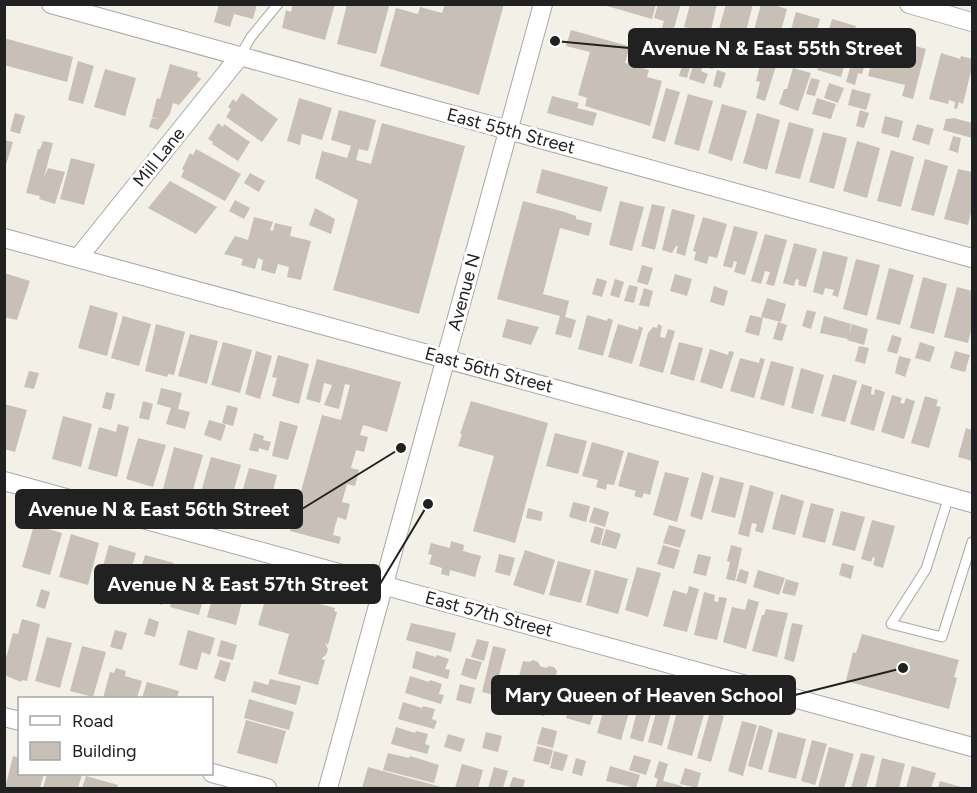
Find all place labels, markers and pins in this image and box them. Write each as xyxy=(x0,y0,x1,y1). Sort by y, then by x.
callout: Avenue N & East 55th Street xyxy=(629,29,915,67)
callout: Avenue N & East 56th Street xyxy=(16,490,302,528)
callout: Avenue N & East 57th Street xyxy=(95,565,380,603)
callout: Mary Queen of Heaven School xyxy=(492,676,795,714)

